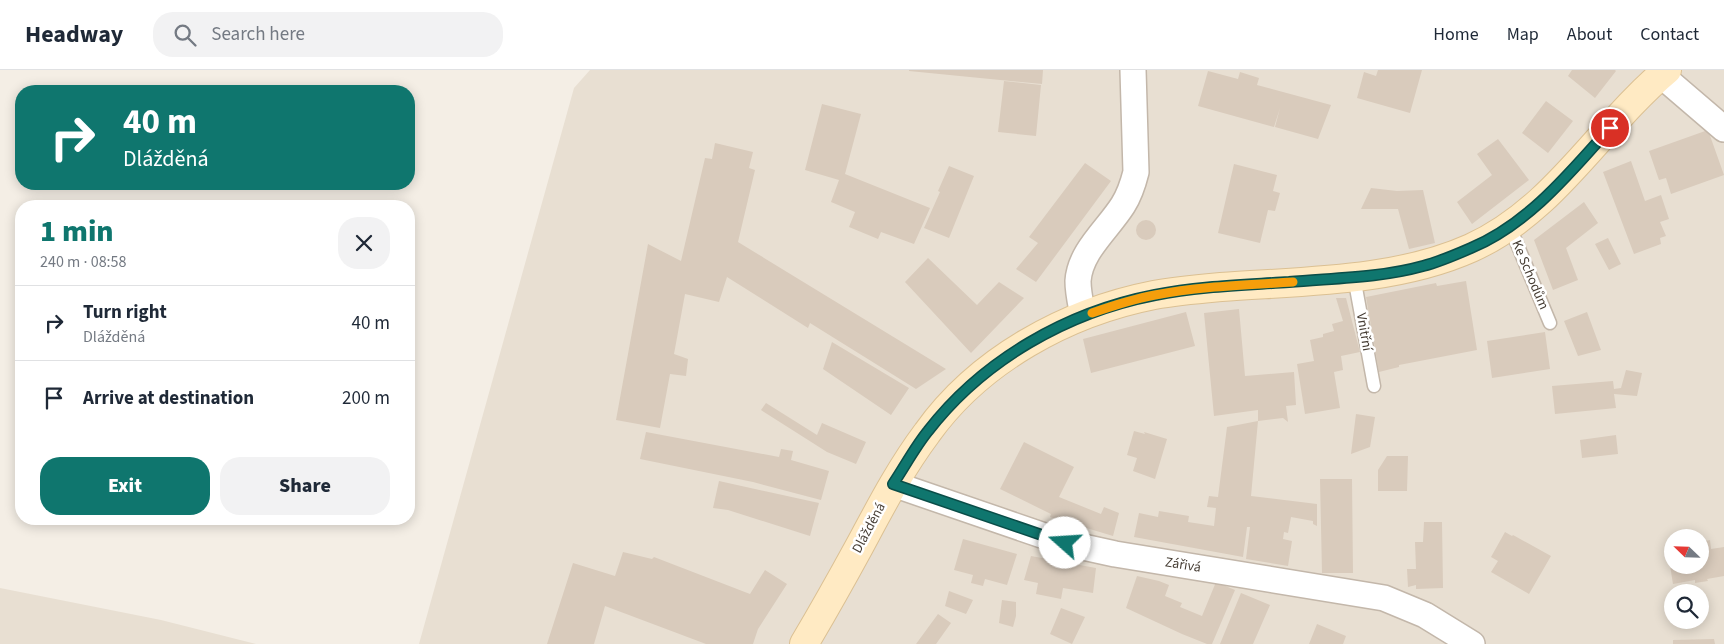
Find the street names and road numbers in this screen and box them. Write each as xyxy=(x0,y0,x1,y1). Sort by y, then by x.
street label: Ke Schodům xyxy=(1506,237,1554,313)
street label: Vnitřní xyxy=(1351,311,1377,353)
street label: Dlážděná xyxy=(847,499,891,557)
street label: Zářivá xyxy=(1164,552,1202,578)

